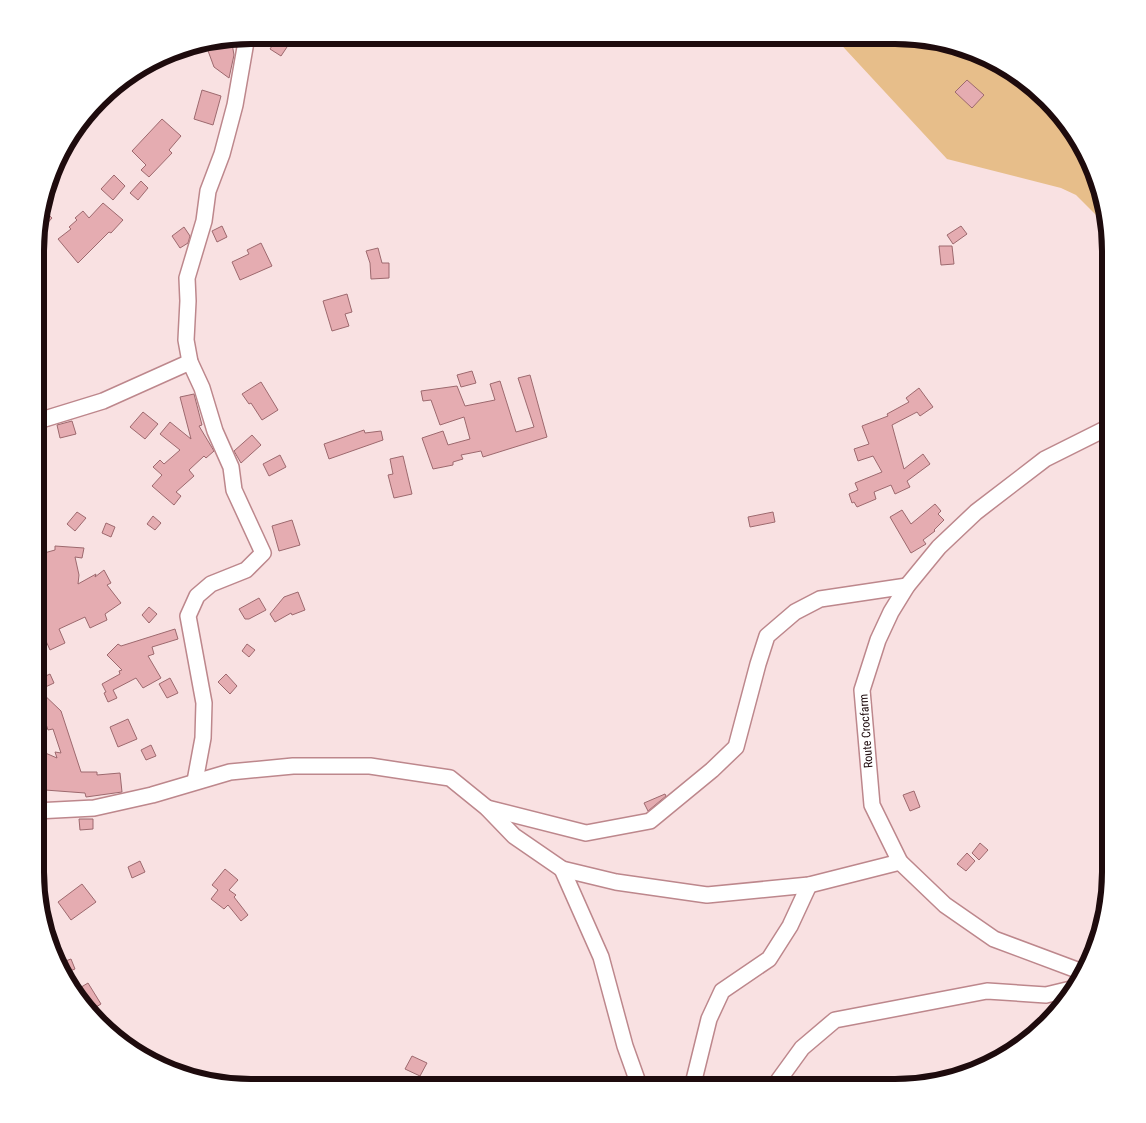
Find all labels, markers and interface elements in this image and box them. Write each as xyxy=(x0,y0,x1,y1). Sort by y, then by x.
street label: Route Crocfarm xyxy=(856,693,876,769)

